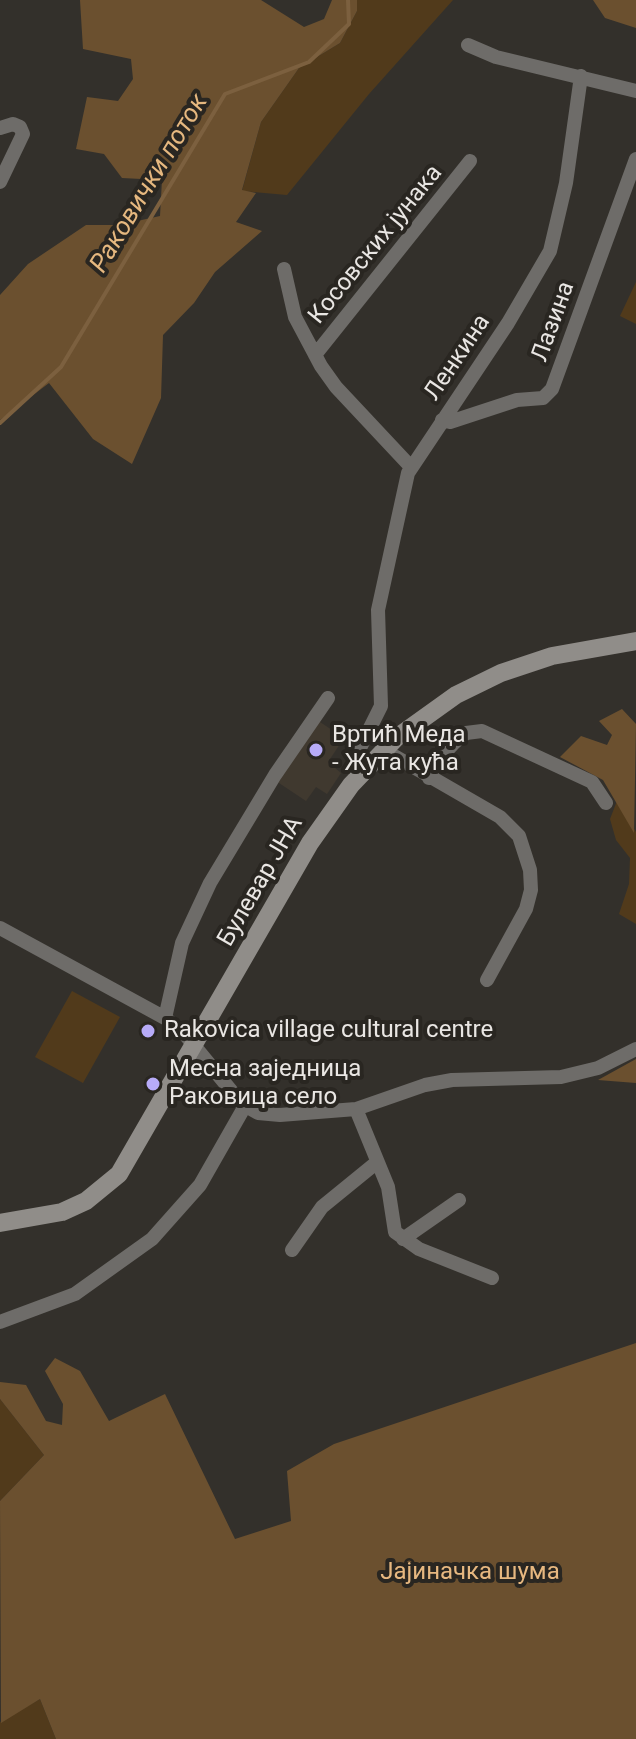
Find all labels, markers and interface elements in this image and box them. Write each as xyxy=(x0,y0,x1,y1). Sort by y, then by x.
water label: Раковички поток xyxy=(84,89,216,279)
street label: Косовских јунака xyxy=(303,160,449,330)
street label: Лазина xyxy=(526,278,582,366)
street label: Ленкина xyxy=(419,310,497,406)
place label: Вртић Меда - Жута кућа xyxy=(332,722,466,778)
marker: Вртић Меда - Жута кућа xyxy=(307,741,325,759)
street label: Булевар ЈНА xyxy=(212,812,310,952)
place label: Rakovica village cultural centre xyxy=(164,1017,493,1045)
marker: Rakovica village cultural centre xyxy=(139,1022,157,1040)
place label: Месна заједница Раковица село xyxy=(169,1056,361,1112)
marker: Месна заједница Раковица село xyxy=(144,1075,162,1093)
park label: Јајиначка шума xyxy=(380,1559,560,1587)

